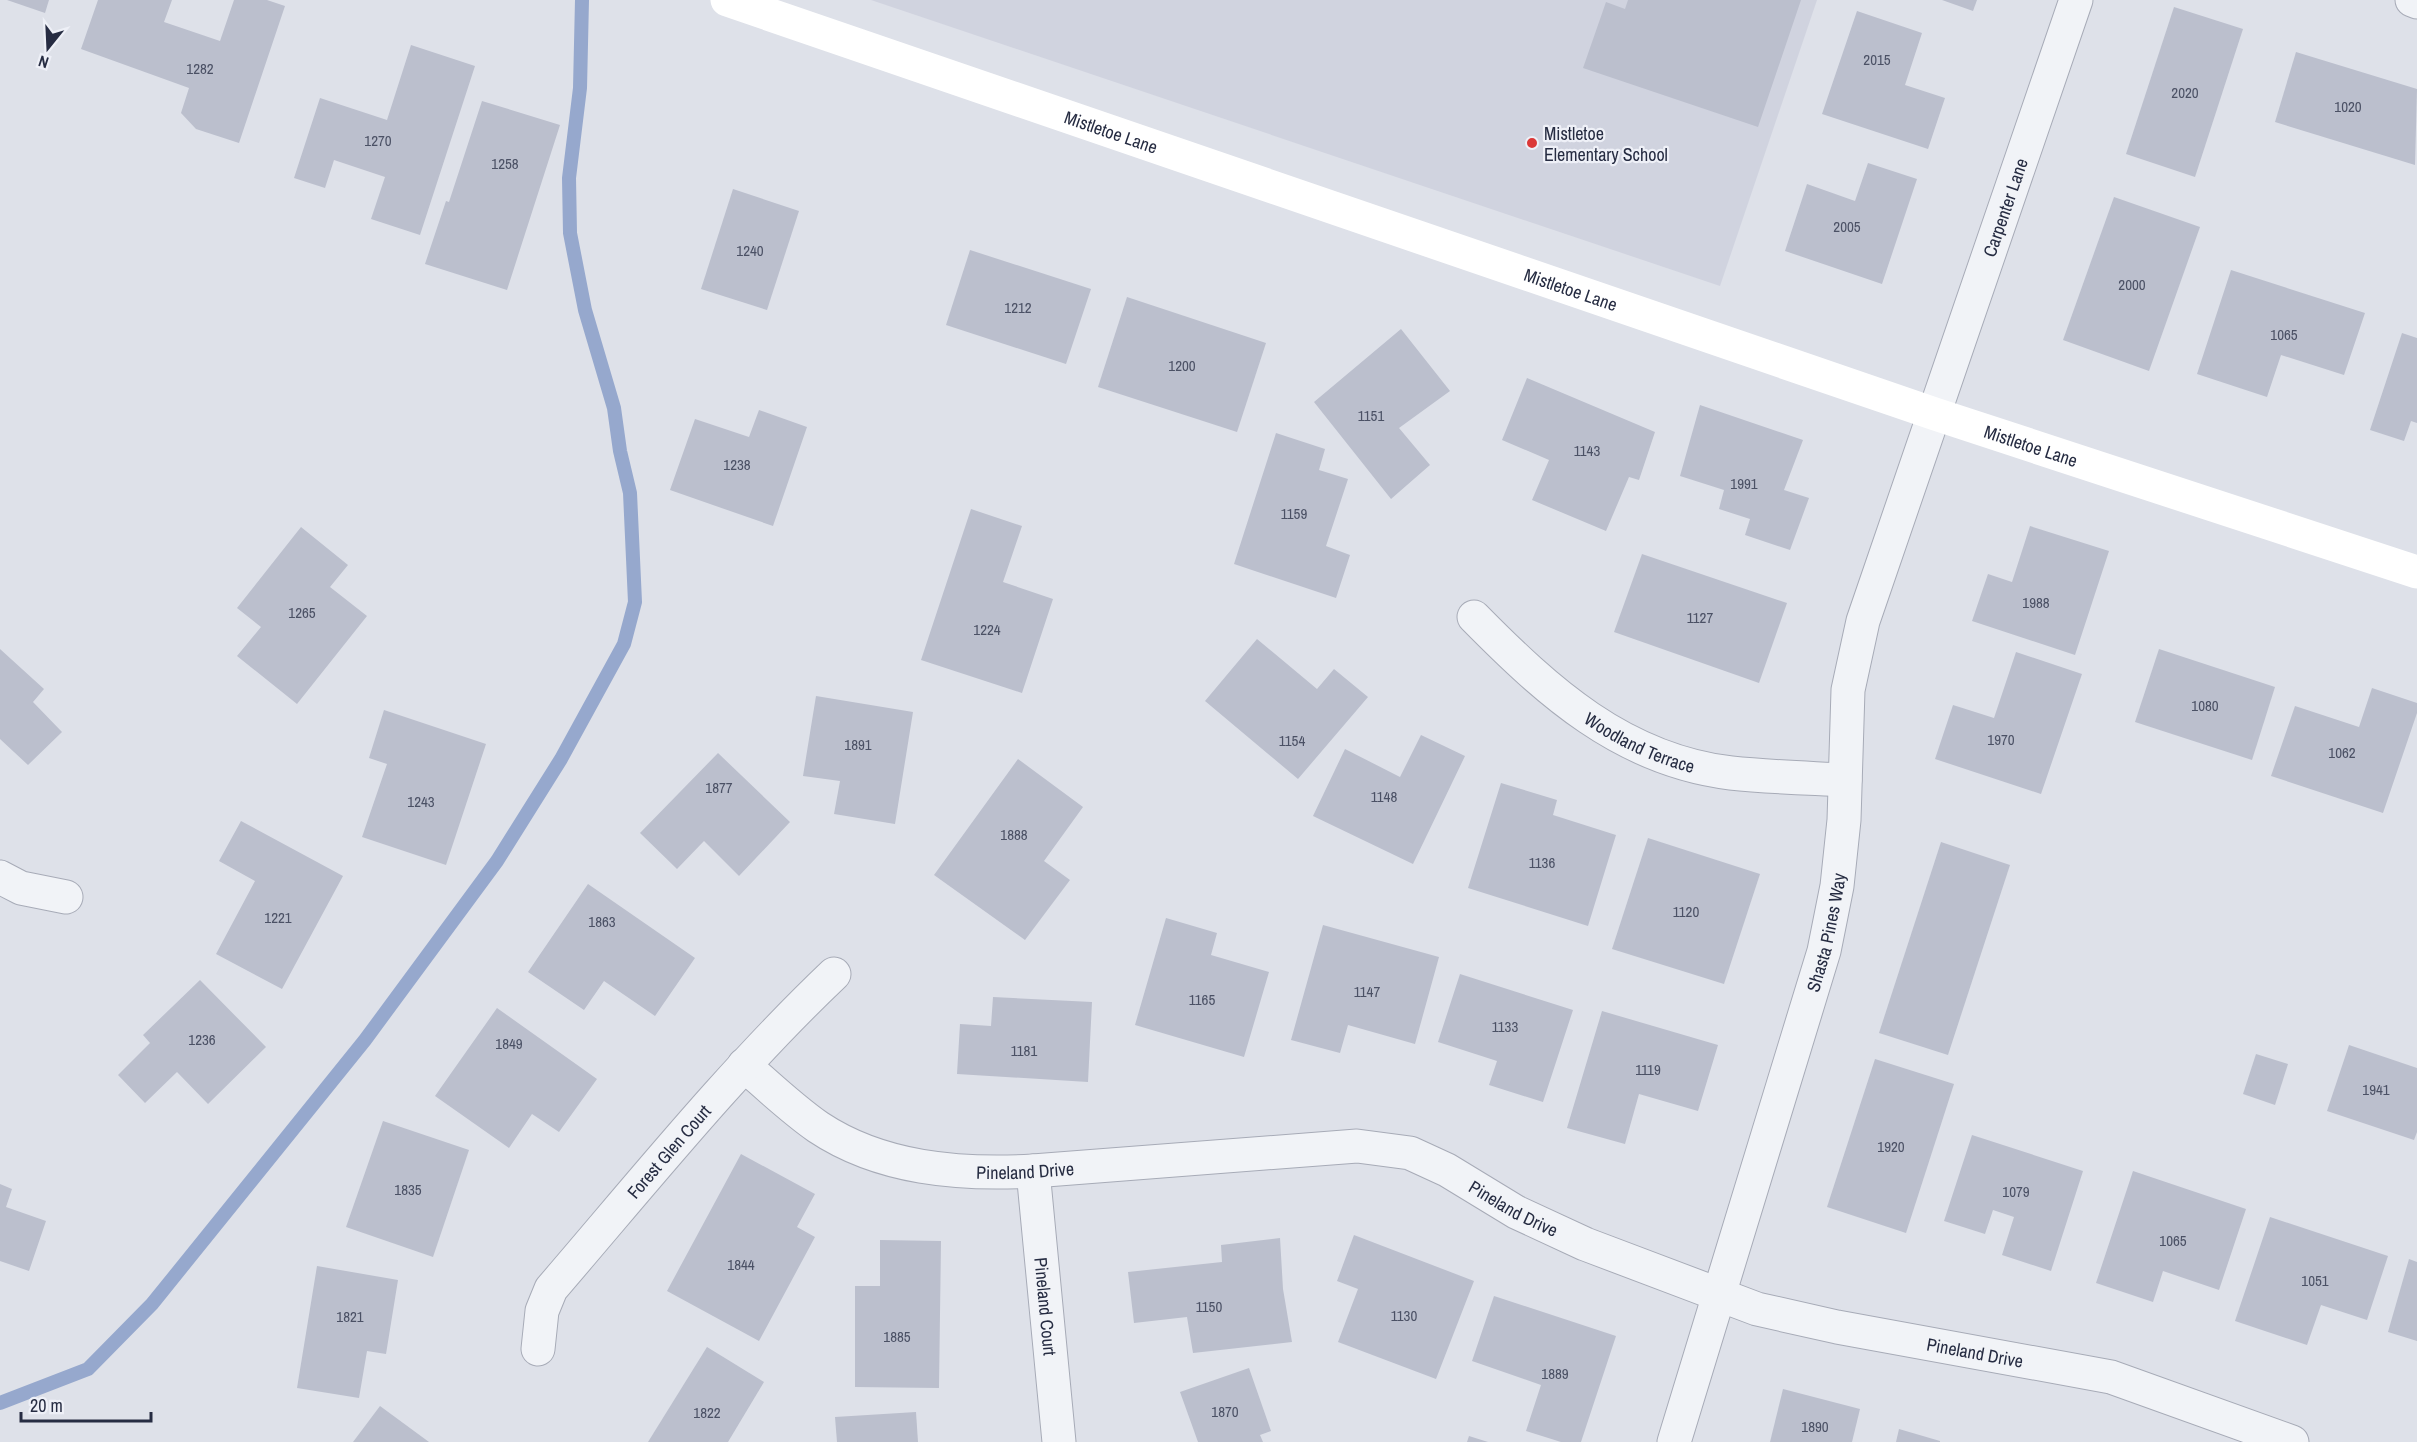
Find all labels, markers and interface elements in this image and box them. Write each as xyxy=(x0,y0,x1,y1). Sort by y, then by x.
north arrow xyxy=(18,18,78,78)
house number: 2015 xyxy=(1863,49,1891,70)
text: N xyxy=(35,50,51,74)
house number: 1282 xyxy=(186,58,214,79)
house number: 2020 xyxy=(2171,82,2199,103)
house number: 1020 xyxy=(2334,96,2362,117)
street label: Mistletoe Lane xyxy=(1061,104,1161,159)
place label: Mistletoe Elementary School xyxy=(1544,121,1668,167)
house number: 1270 xyxy=(364,130,392,151)
marker: Mistletoe Elementary School xyxy=(1525,136,1539,150)
house number: 1258 xyxy=(491,153,519,174)
street label: Carpenter Lane xyxy=(1976,155,2033,260)
house number: 2005 xyxy=(1833,216,1861,237)
house number: 1240 xyxy=(736,240,764,261)
street label: Mistletoe Lane xyxy=(1521,262,1621,317)
house number: 2000 xyxy=(2118,274,2146,295)
house number: 1212 xyxy=(1004,297,1032,318)
house number: 1065 xyxy=(2270,324,2298,345)
house number: 1200 xyxy=(1168,355,1196,376)
house number: 1151 xyxy=(1358,405,1384,426)
street label: Mistletoe Lane xyxy=(1981,418,2081,472)
house number: 1143 xyxy=(1574,440,1600,461)
house number: 1238 xyxy=(723,454,751,475)
house number: 1991 xyxy=(1730,473,1758,494)
house number: 1159 xyxy=(1281,503,1307,524)
house number: 1988 xyxy=(2022,592,2050,613)
house number: 1265 xyxy=(288,602,316,623)
house number: 1127 xyxy=(1687,607,1713,628)
house number: 1224 xyxy=(973,619,1001,640)
house number: 1080 xyxy=(2191,695,2219,716)
street label: Woodland Terrace xyxy=(1580,706,1697,778)
house number: 1970 xyxy=(1987,729,2015,750)
house number: 1154 xyxy=(1279,730,1305,751)
house number: 1891 xyxy=(844,734,872,755)
house number: 1062 xyxy=(2328,742,2356,763)
house number: 1877 xyxy=(705,777,733,798)
house number: 1148 xyxy=(1371,786,1397,807)
house number: 1243 xyxy=(407,791,435,812)
house number: 1888 xyxy=(1000,824,1028,845)
house number: 1136 xyxy=(1529,852,1555,873)
street label: Shasta Pines Way xyxy=(1800,871,1851,995)
house number: 1120 xyxy=(1673,901,1699,922)
house number: 1221 xyxy=(264,907,292,928)
house number: 1863 xyxy=(588,911,616,932)
house number: 1147 xyxy=(1354,981,1380,1002)
house number: 1165 xyxy=(1189,989,1215,1010)
house number: 1133 xyxy=(1492,1016,1518,1037)
house number: 1236 xyxy=(188,1029,216,1050)
house number: 1849 xyxy=(495,1033,523,1054)
house number: 1181 xyxy=(1011,1040,1037,1061)
house number: 1119 xyxy=(1635,1059,1661,1080)
house number: 1941 xyxy=(2362,1079,2390,1100)
street label: Forest Glen Court xyxy=(621,1099,716,1204)
house number: 1920 xyxy=(1877,1136,1905,1157)
street label: Pineland Drive xyxy=(976,1155,1075,1185)
street label: Pineland Drive xyxy=(1464,1174,1562,1242)
house number: 1835 xyxy=(394,1179,422,1200)
house number: 1079 xyxy=(2002,1181,2030,1202)
house number: 1065 xyxy=(2159,1230,2187,1251)
house number: 1844 xyxy=(727,1254,755,1275)
street label: Pineland Court xyxy=(1029,1256,1063,1357)
house number: 1051 xyxy=(2301,1270,2329,1291)
house number: 1150 xyxy=(1196,1296,1222,1317)
house number: 1130 xyxy=(1391,1305,1417,1326)
house number: 1821 xyxy=(336,1306,364,1327)
house number: 1885 xyxy=(883,1326,911,1347)
street label: Pineland Drive xyxy=(1925,1331,2025,1373)
house number: 1889 xyxy=(1541,1363,1569,1384)
scale bar xyxy=(21,1385,152,1423)
text: 20 m xyxy=(30,1393,63,1418)
house number: 1870 xyxy=(1211,1401,1239,1422)
house number: 1822 xyxy=(693,1402,721,1423)
house number: 1890 xyxy=(1801,1416,1829,1437)

